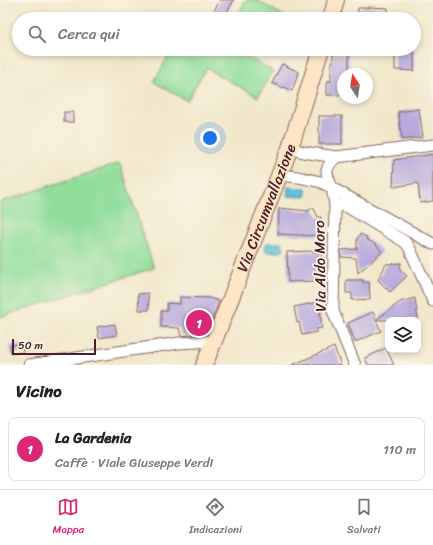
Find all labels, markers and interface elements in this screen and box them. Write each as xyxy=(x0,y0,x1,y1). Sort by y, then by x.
search box xyxy=(12,12,421,56)
text: Cerca qui xyxy=(58,21,120,47)
icon: search xyxy=(26,23,48,45)
north arrow xyxy=(337,68,373,104)
your location xyxy=(200,128,220,148)
street label: Via Circumvallazione xyxy=(229,141,303,276)
street label: Via Aldo Moro xyxy=(306,220,334,312)
pin: 1 xyxy=(186,308,212,338)
map controls xyxy=(385,317,421,353)
button: layers xyxy=(385,317,421,353)
text: 50 m xyxy=(18,336,43,355)
scale bar xyxy=(12,337,96,356)
text: Vicino xyxy=(16,376,62,406)
text: La Gardenia xyxy=(55,425,131,451)
text: 1 xyxy=(27,438,33,461)
text: 110 m xyxy=(383,438,416,461)
text: Caffè · Viale Giuseppe Verdi xyxy=(55,451,213,474)
tab: Mappa xyxy=(52,496,84,539)
tab: Indicazioni xyxy=(189,496,242,539)
tab: Salvati xyxy=(347,496,381,539)

